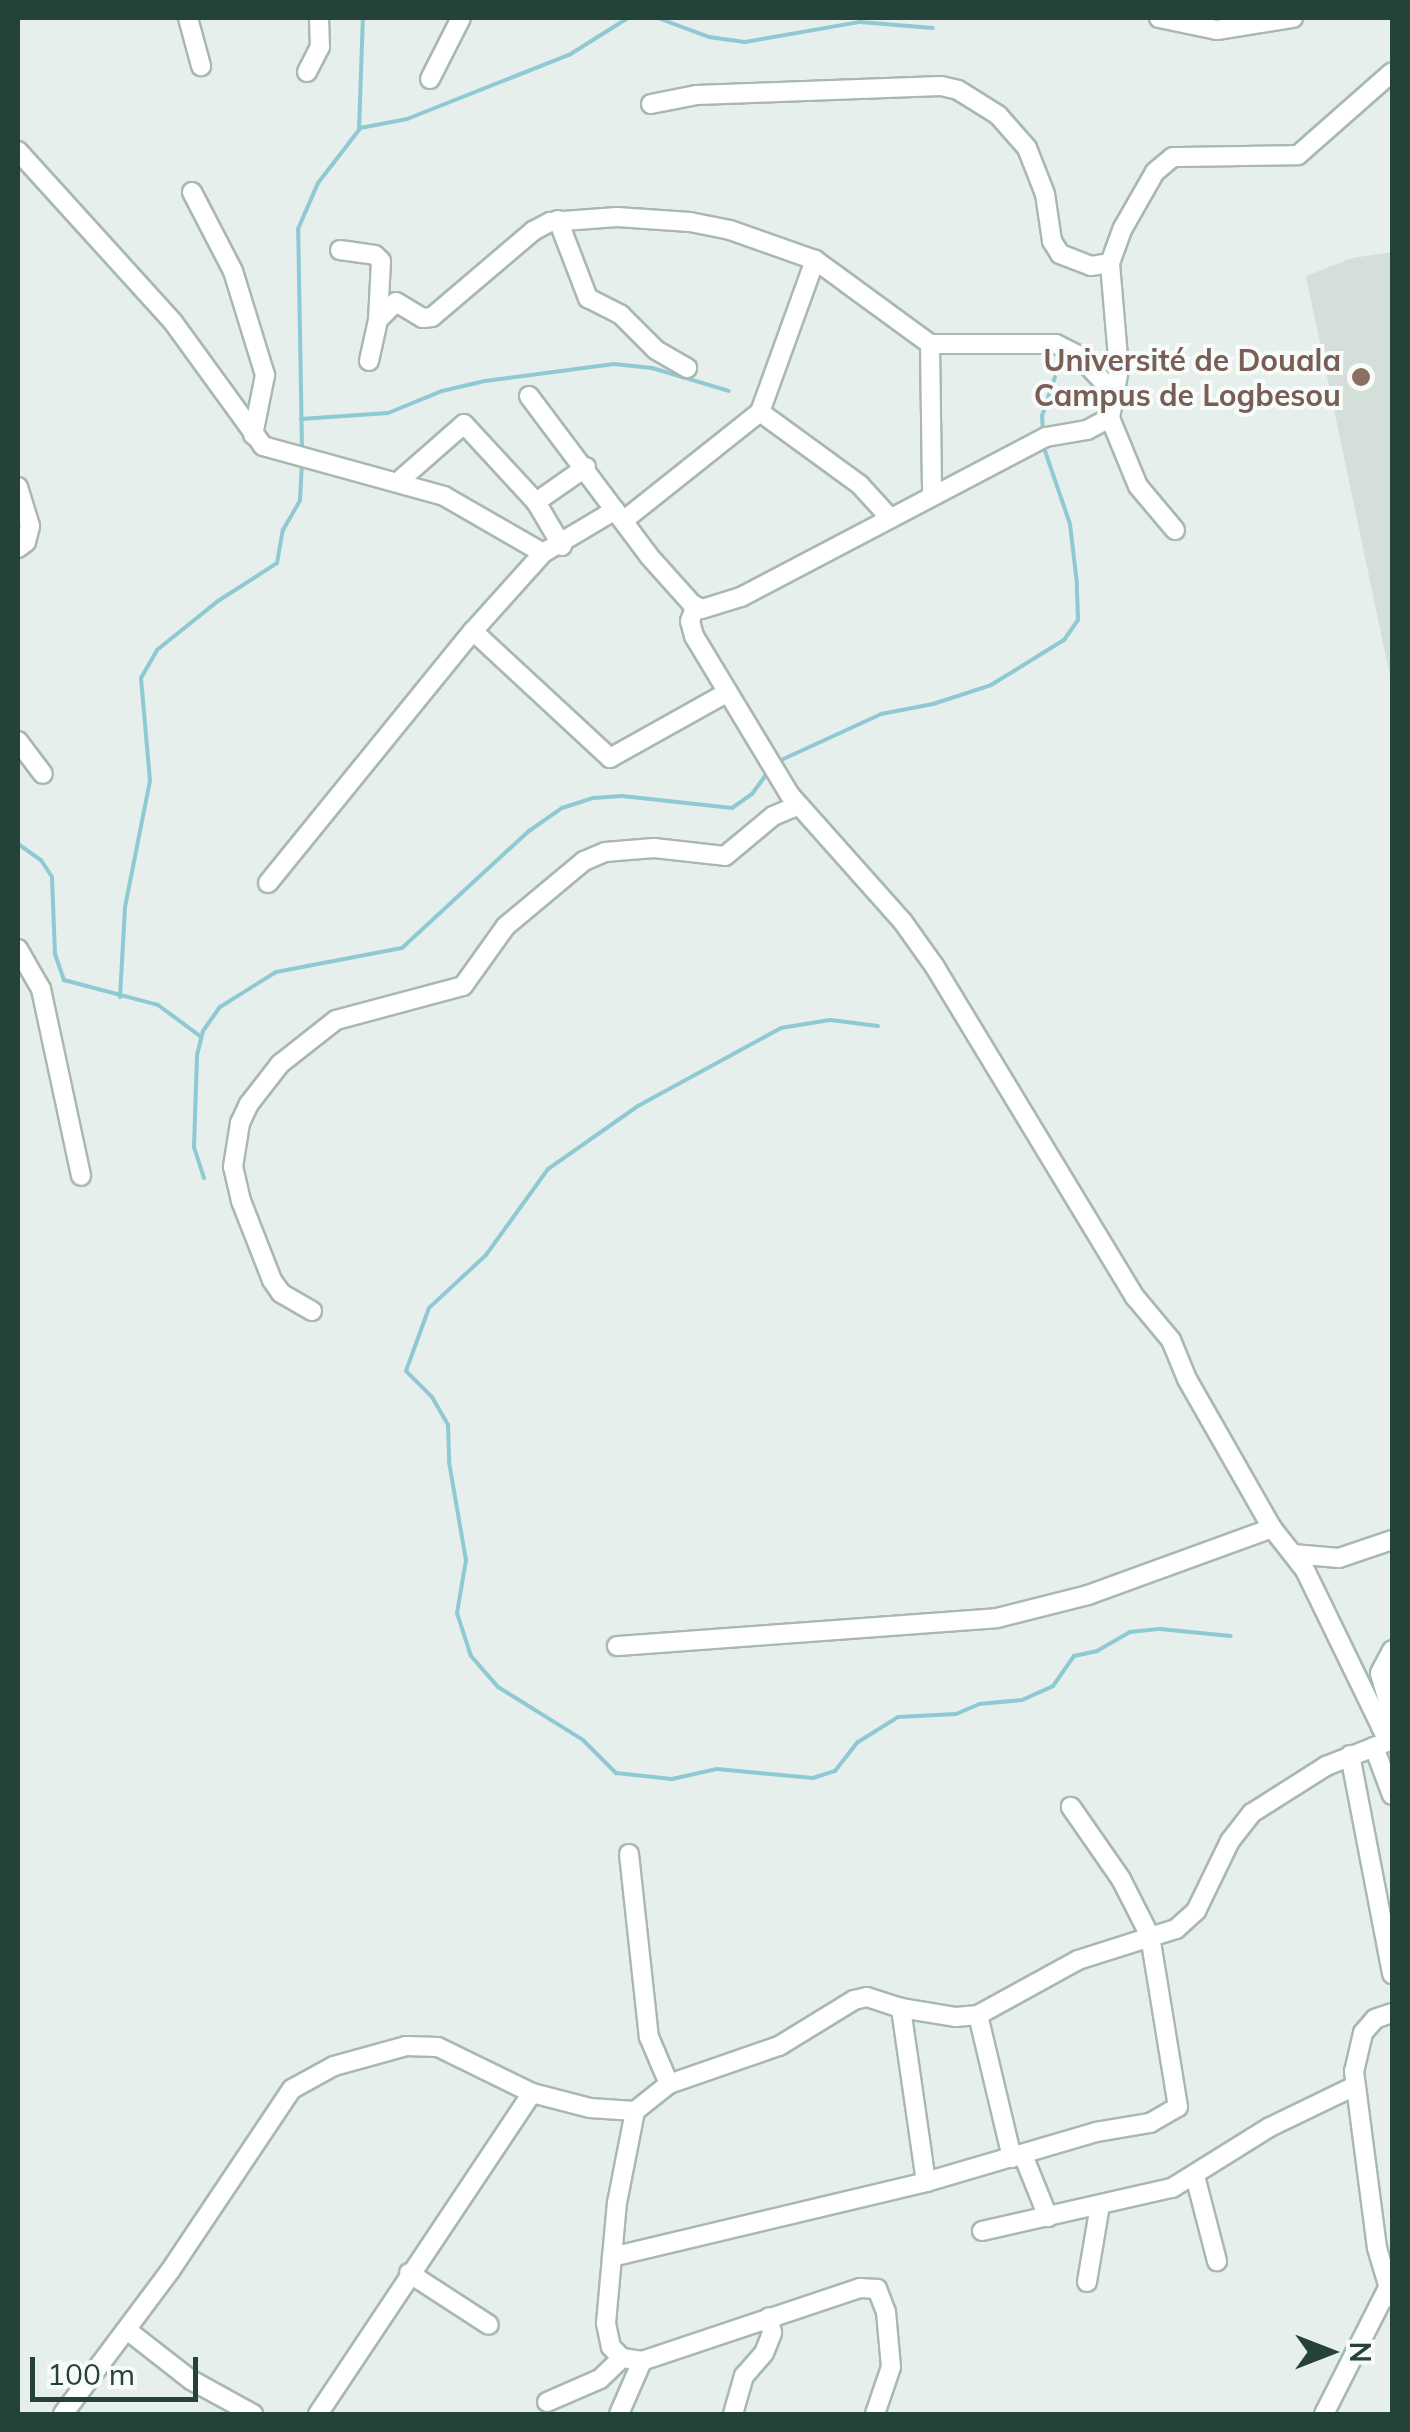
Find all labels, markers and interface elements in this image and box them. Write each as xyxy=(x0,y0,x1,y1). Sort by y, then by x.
place label: Université de Douala Campus de Logbesou xyxy=(1034,342,1341,412)
marker: Université de Douala Campus de Logbesou xyxy=(1350,366,1372,388)
north arrow xyxy=(1280,2302,1380,2402)
scale bar xyxy=(35,2337,202,2399)
text: N xyxy=(1343,2341,1378,2363)
text: 100 m xyxy=(47,2355,135,2393)

